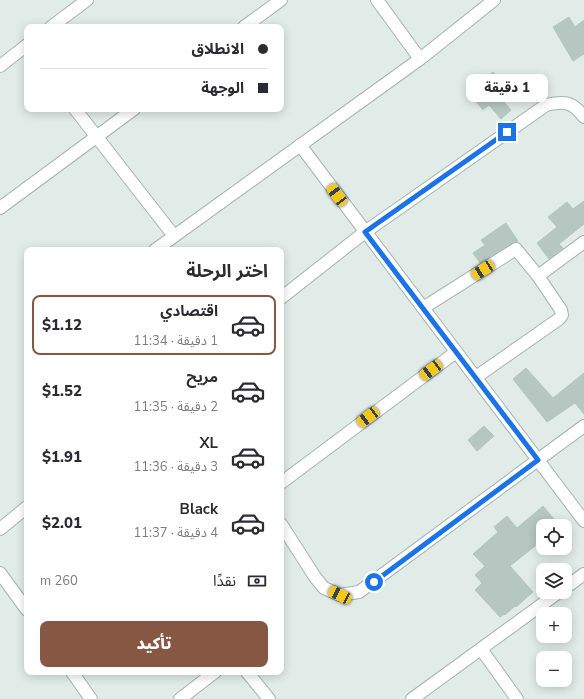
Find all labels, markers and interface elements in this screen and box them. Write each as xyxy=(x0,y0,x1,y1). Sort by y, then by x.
text: الانطلاق xyxy=(192,39,244,59)
callout: 1 دقيقة xyxy=(466,74,548,102)
text: الوجهة xyxy=(201,78,244,98)
text: 1 دقيقة xyxy=(484,79,530,97)
route end xyxy=(498,123,516,141)
car xyxy=(325,182,349,208)
car xyxy=(470,258,496,282)
text: اختر الرحلة xyxy=(186,259,268,283)
text: اقتصادي xyxy=(160,301,218,321)
icon: car xyxy=(230,307,266,343)
text: $1.12 xyxy=(42,315,82,335)
text: 1 دقيقة · 11:34 xyxy=(133,332,218,350)
car xyxy=(418,358,444,382)
text: مريح xyxy=(186,367,218,387)
icon: car xyxy=(230,373,266,409)
text: $1.52 xyxy=(42,381,82,401)
text: 2 دقيقة · 11:35 xyxy=(133,398,218,416)
car xyxy=(355,405,381,429)
text: XL xyxy=(199,433,218,453)
icon: car xyxy=(230,439,266,475)
text: $1.91 xyxy=(42,447,82,467)
text: 3 دقيقة · 11:36 xyxy=(133,458,218,476)
text: Black xyxy=(180,499,218,519)
icon: car xyxy=(230,505,266,541)
text: $2.01 xyxy=(42,513,82,533)
map controls xyxy=(536,519,572,687)
button: locate xyxy=(536,519,572,555)
text: 4 دقيقة · 11:37 xyxy=(133,524,218,542)
button: layers xyxy=(536,563,572,599)
icon: cash xyxy=(246,570,268,592)
text: نقدًا xyxy=(213,571,236,591)
text: 260 m xyxy=(40,572,78,590)
route start xyxy=(365,573,383,591)
car xyxy=(327,584,353,606)
button: + xyxy=(536,607,572,643)
button: تأكيد xyxy=(40,621,268,667)
button: − xyxy=(536,651,572,687)

